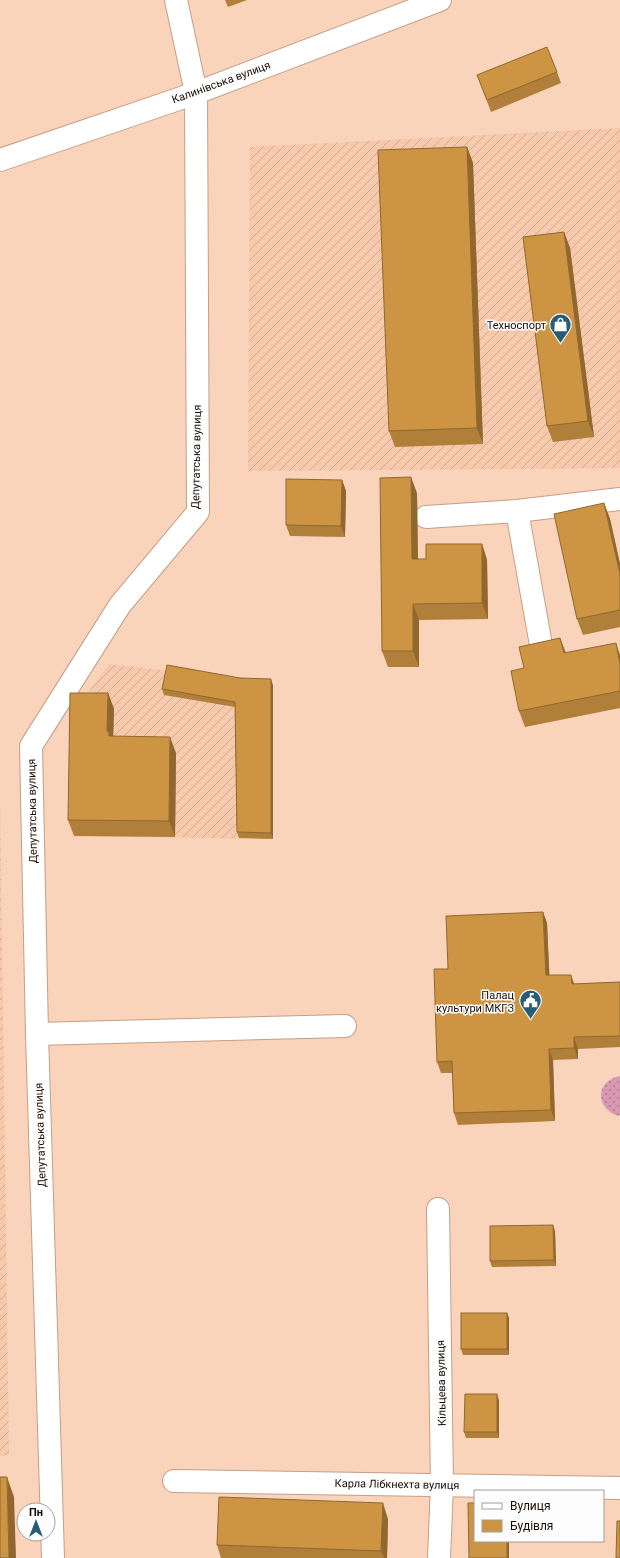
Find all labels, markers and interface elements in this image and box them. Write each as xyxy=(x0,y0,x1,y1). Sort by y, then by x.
street label: Калинівська вулиця xyxy=(170,59,272,106)
shop icon: Техноспорт xyxy=(548,312,574,345)
place label: Техноспорт xyxy=(487,319,547,332)
street label: Депутатська вулиця xyxy=(189,405,204,509)
street label: Депутатська вулиця xyxy=(25,759,40,863)
public building icon: Палац культури МКГЗ xyxy=(517,988,543,1021)
place label: Палац культури МКГЗ xyxy=(436,989,514,1015)
street label: Депутатська вулиця xyxy=(32,1083,49,1187)
street label: Кільцева вулиця xyxy=(434,1340,449,1426)
street label: Карла Лібкнехта вулиця xyxy=(335,1477,459,1492)
legend xyxy=(474,1490,604,1542)
text: Вулиця xyxy=(510,1499,551,1513)
north arrow xyxy=(16,1502,56,1542)
text: Пн xyxy=(29,1506,43,1519)
text: Будівля xyxy=(510,1519,553,1533)

